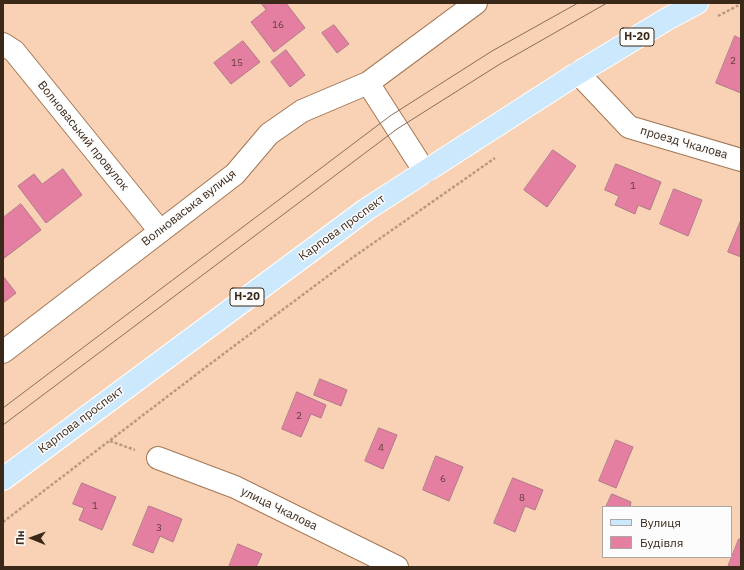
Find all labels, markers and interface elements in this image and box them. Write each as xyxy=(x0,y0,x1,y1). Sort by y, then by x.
house number: 16 xyxy=(272,19,284,31)
road number: Н-20 xyxy=(620,28,654,46)
house number: 2 xyxy=(730,55,736,67)
house number: 15 xyxy=(231,57,243,69)
street label: Волноваський провулок xyxy=(34,78,132,194)
street label: проезд Чкалова xyxy=(639,124,729,162)
street label: Волноваська вулиця xyxy=(139,167,239,249)
house number: 1 xyxy=(630,180,636,192)
street label: Карпова проспект xyxy=(296,192,388,264)
road number: Н-20 xyxy=(230,288,264,306)
street label: Карпова проспект xyxy=(36,383,126,457)
house number: 2 xyxy=(296,410,302,422)
house number: 4 xyxy=(378,442,384,454)
house number: 6 xyxy=(440,473,446,485)
street label: улица Чкалова xyxy=(238,484,320,534)
house number: 8 xyxy=(519,492,525,504)
house number: 1 xyxy=(92,500,98,512)
legend xyxy=(602,506,732,558)
text: Вулиця xyxy=(640,515,681,530)
north arrow xyxy=(12,518,52,558)
house number: 3 xyxy=(156,522,162,534)
text: Пн xyxy=(13,530,27,545)
text: Будівля xyxy=(640,535,683,550)

